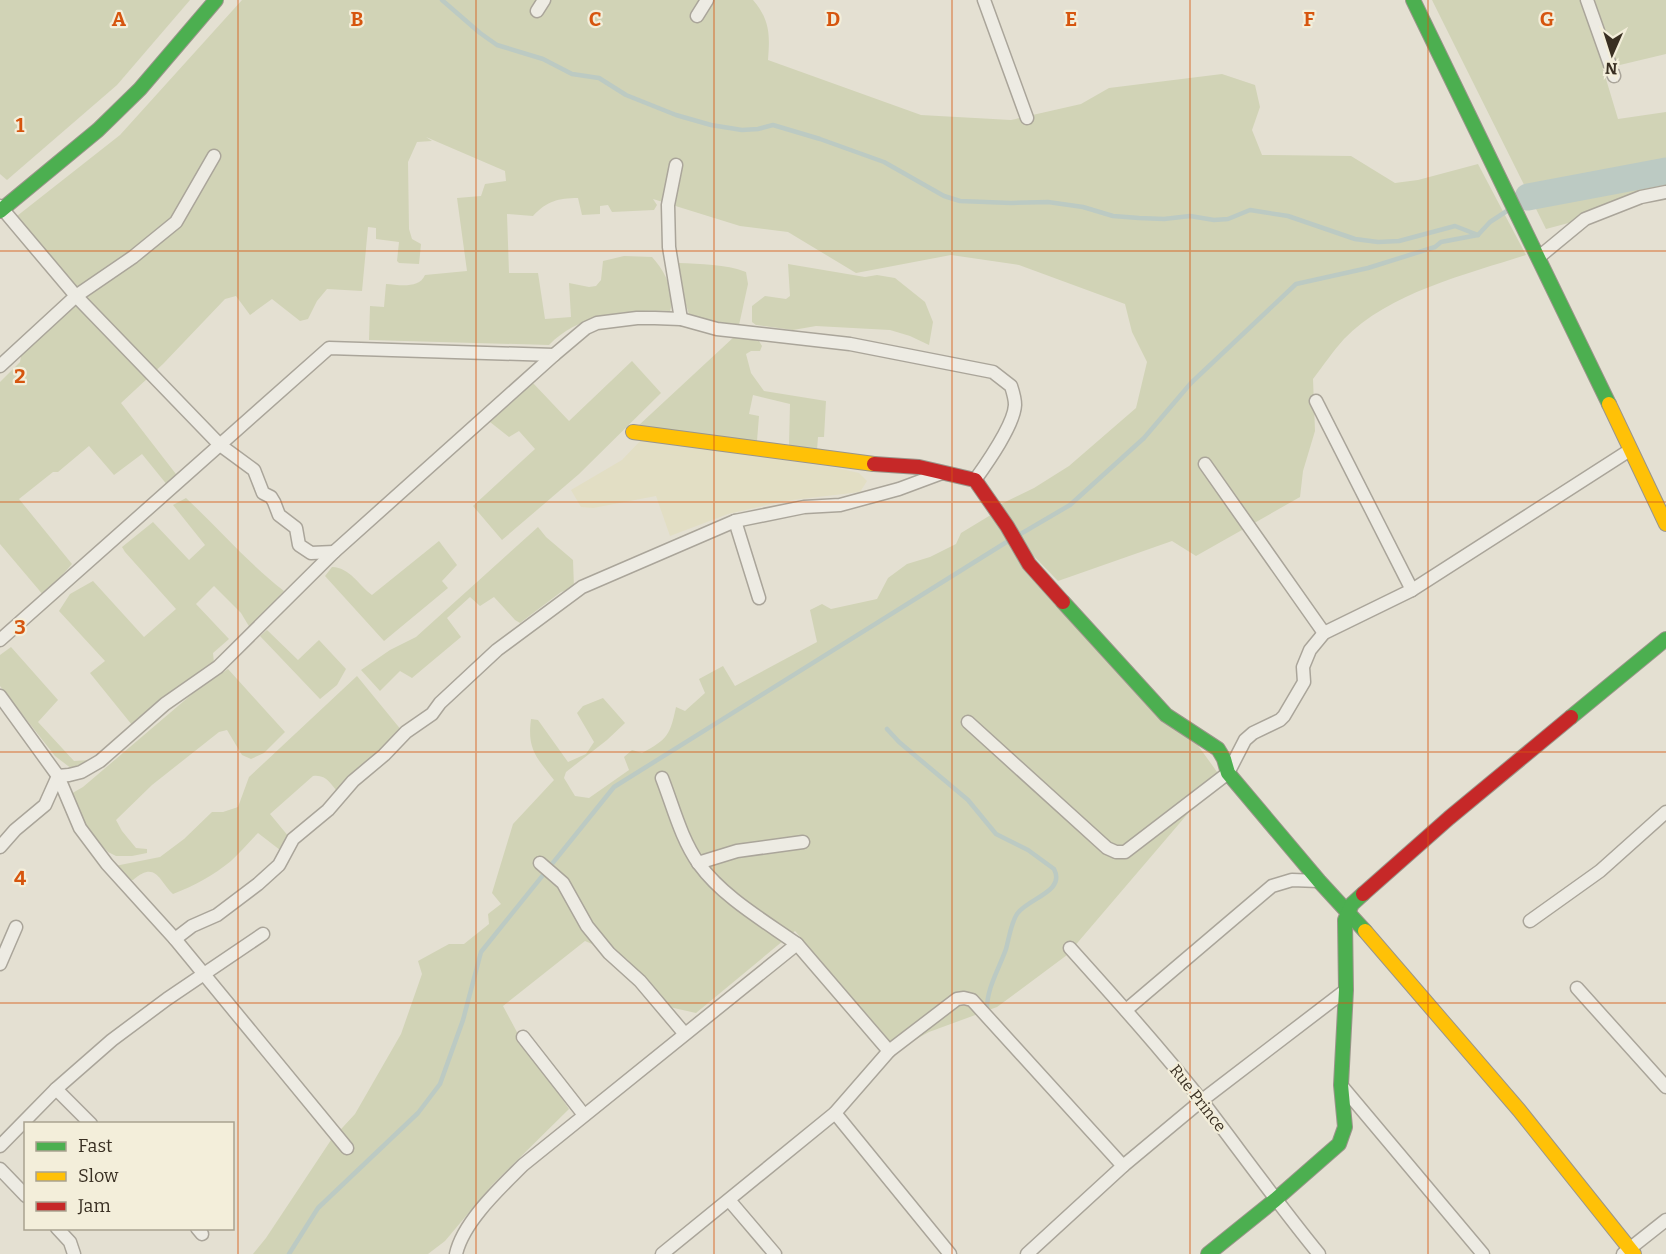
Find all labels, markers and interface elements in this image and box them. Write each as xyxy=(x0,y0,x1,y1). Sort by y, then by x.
text: A xyxy=(112,7,127,31)
text: B xyxy=(351,7,364,31)
text: C xyxy=(589,7,601,31)
text: D xyxy=(826,7,840,31)
text: E xyxy=(1065,7,1077,31)
text: F xyxy=(1303,7,1315,31)
text: G xyxy=(1540,7,1554,31)
north arrow xyxy=(1582,24,1642,84)
text: N xyxy=(1605,59,1618,78)
text: 1 xyxy=(16,113,25,137)
text: 2 xyxy=(14,364,26,388)
text: 3 xyxy=(14,615,26,639)
text: 4 xyxy=(14,866,26,890)
street label: Rue Prince xyxy=(1166,1061,1230,1135)
legend xyxy=(24,1122,234,1230)
text: Fast xyxy=(78,1135,113,1157)
text: Slow xyxy=(78,1165,119,1187)
text: Jam xyxy=(77,1195,111,1217)

